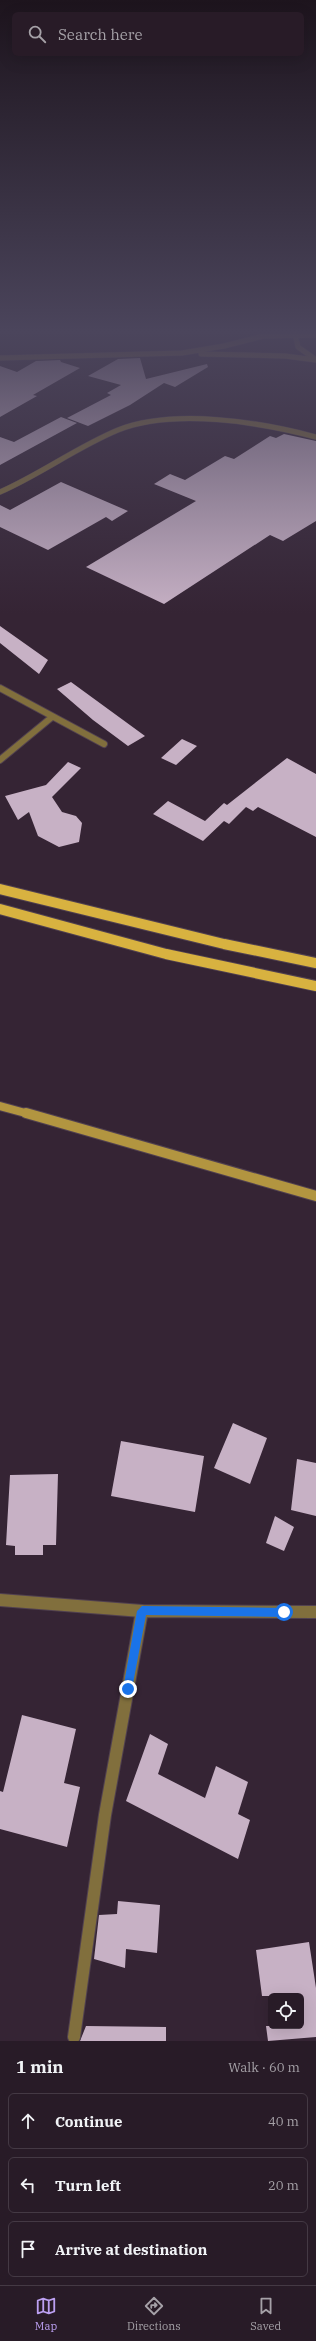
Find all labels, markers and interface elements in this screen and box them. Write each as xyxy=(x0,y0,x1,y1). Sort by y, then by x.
search box xyxy=(12,12,304,56)
icon: search xyxy=(26,23,48,45)
text: Search here xyxy=(58,25,143,44)
route start xyxy=(275,1603,293,1621)
route end xyxy=(119,1680,137,1698)
map controls xyxy=(268,1993,304,2029)
button: locate xyxy=(268,1993,304,2029)
text: 1 min xyxy=(16,2056,64,2078)
text: Walk · 60 m xyxy=(228,2059,300,2076)
icon: ahead xyxy=(17,2110,39,2132)
text: Continue xyxy=(55,2112,122,2131)
text: 40 m xyxy=(268,2113,299,2130)
icon: left xyxy=(17,2174,39,2196)
text: Turn left xyxy=(55,2176,121,2195)
text: 20 m xyxy=(268,2177,299,2194)
icon: arrive xyxy=(17,2238,39,2260)
text: Arrive at destination xyxy=(55,2240,207,2259)
tab: Map xyxy=(35,2295,57,2333)
tab: Directions xyxy=(127,2295,181,2333)
tab: Saved xyxy=(250,2295,281,2333)

